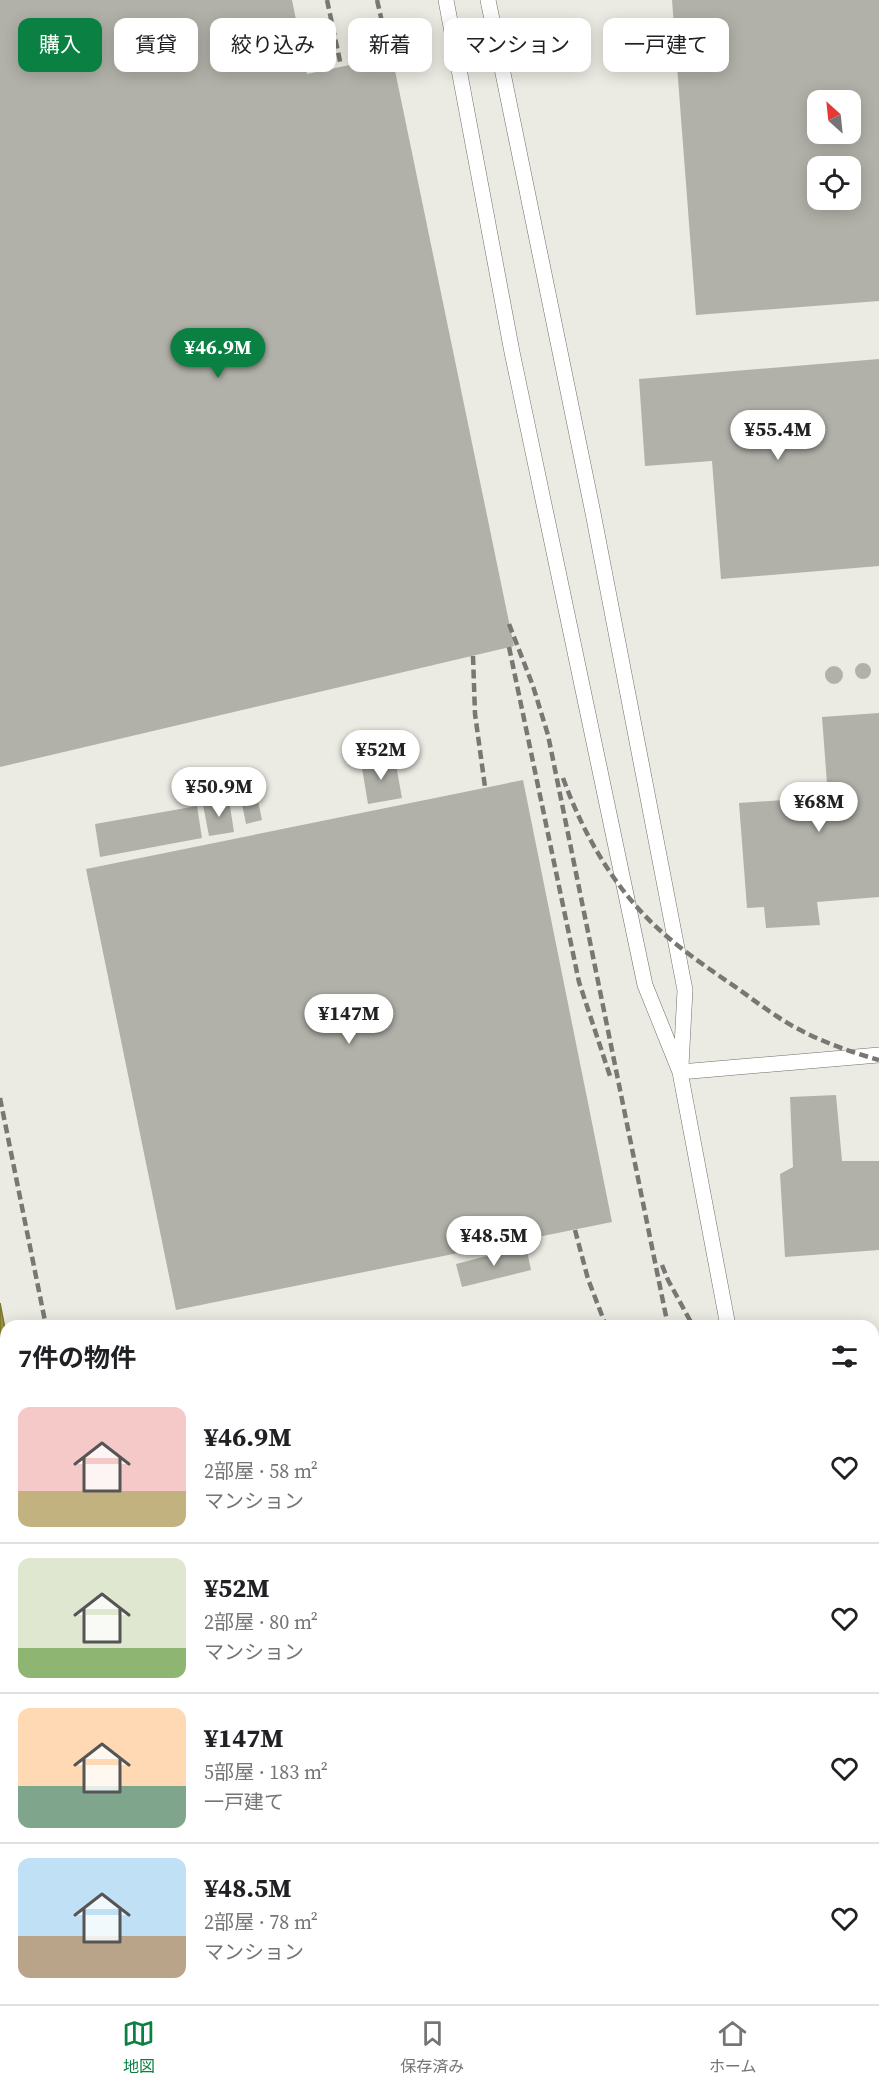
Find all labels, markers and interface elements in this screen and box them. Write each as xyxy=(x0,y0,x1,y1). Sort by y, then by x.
chip: 購入 xyxy=(18,18,102,72)
chip: 賃貸 xyxy=(114,18,198,72)
chip: 絞り込み xyxy=(210,18,336,72)
chip: 新着 xyxy=(348,18,432,72)
chip: マンション xyxy=(444,18,591,72)
chip: 一戸建て xyxy=(603,18,729,72)
north arrow xyxy=(807,90,861,144)
map controls xyxy=(807,90,861,210)
button: locate xyxy=(807,156,861,210)
pin: ¥46.9M xyxy=(169,328,267,379)
text: ¥46.9M xyxy=(184,333,252,361)
pin: ¥55.4M xyxy=(729,410,827,461)
text: ¥55.4M xyxy=(744,415,812,443)
pin: ¥52M xyxy=(345,730,417,781)
text: ¥52M xyxy=(356,735,406,763)
pin: ¥50.9M xyxy=(170,767,268,818)
text: ¥50.9M xyxy=(185,772,253,800)
pin: ¥68M xyxy=(783,782,855,833)
text: ¥68M xyxy=(794,787,844,815)
pin: ¥147M xyxy=(307,994,391,1045)
text: ¥147M xyxy=(318,999,380,1027)
pin: ¥48.5M xyxy=(445,1216,543,1267)
text: ¥48.5M xyxy=(460,1221,528,1249)
text: 7件の物件 xyxy=(18,1340,136,1376)
icon: filters xyxy=(828,1340,861,1373)
text: ¥46.9M xyxy=(204,1419,291,1455)
icon: home xyxy=(66,1431,138,1503)
icon: heart xyxy=(828,1451,861,1484)
text: 2部屋 · 58 m² xyxy=(204,1457,318,1485)
text: マンション xyxy=(204,1487,304,1515)
text: ¥52M xyxy=(204,1570,270,1606)
icon: home xyxy=(66,1582,138,1654)
icon: heart xyxy=(828,1602,861,1635)
text: 2部屋 · 80 m² xyxy=(204,1608,318,1636)
text: マンション xyxy=(204,1638,304,1666)
text: ¥147M xyxy=(204,1720,284,1756)
icon: home xyxy=(66,1732,138,1804)
icon: heart xyxy=(828,1752,861,1785)
text: 5部屋 · 183 m² xyxy=(204,1758,328,1786)
text: 一戸建て xyxy=(204,1788,284,1816)
text: ¥48.5M xyxy=(204,1870,291,1906)
icon: home xyxy=(66,1882,138,1954)
icon: heart xyxy=(828,1902,861,1935)
text: 2部屋 · 78 m² xyxy=(204,1908,318,1936)
text: マンション xyxy=(204,1938,304,1966)
tab: 地図 xyxy=(122,2017,155,2077)
tab: 保存済み xyxy=(400,2017,464,2077)
tab: ホーム xyxy=(709,2017,757,2077)

